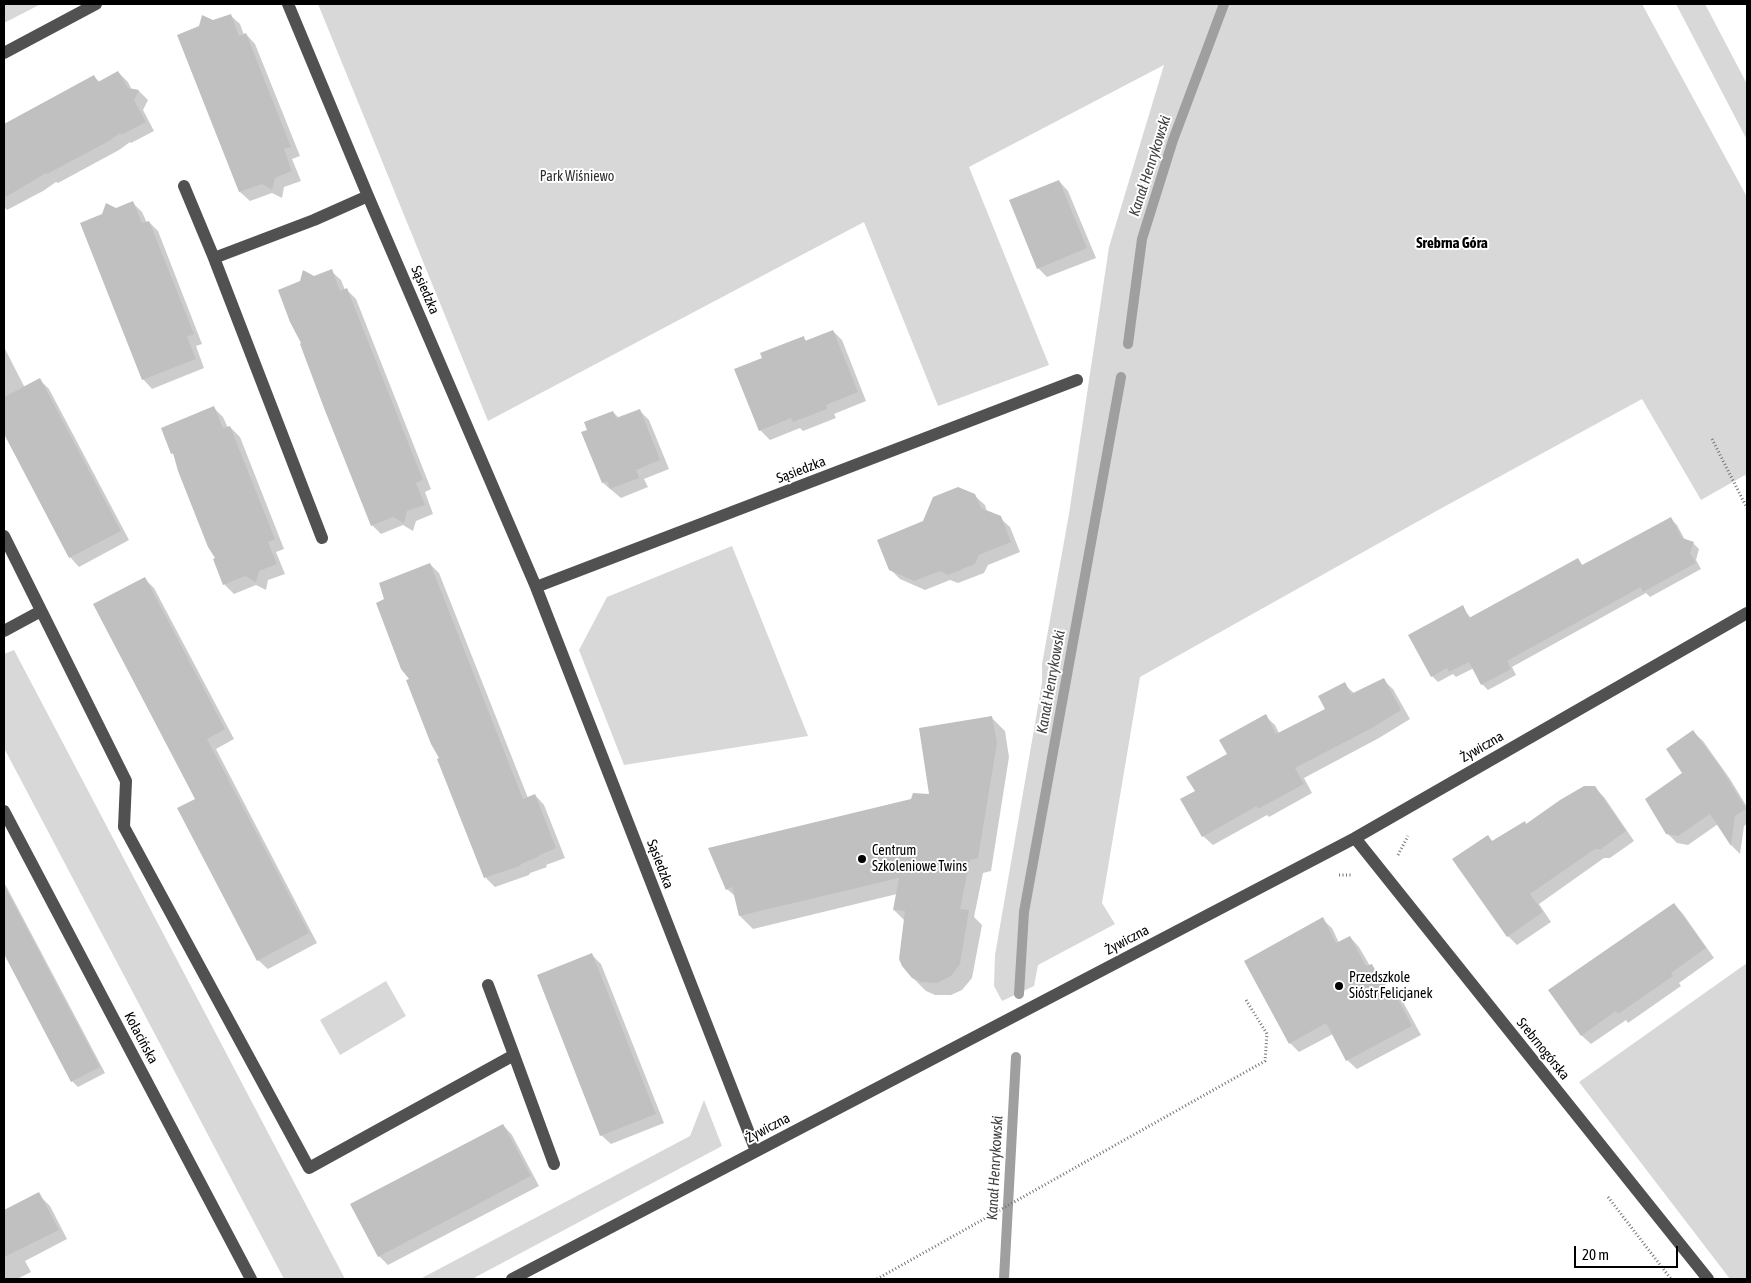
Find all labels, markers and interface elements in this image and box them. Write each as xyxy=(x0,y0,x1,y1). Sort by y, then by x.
water label: Kanał Henrykowski xyxy=(1125,113,1175,219)
park label: Park Wiśniewo xyxy=(540,169,614,185)
district label: Srebrna Góra xyxy=(1416,234,1488,252)
street label: Sąsiedzka xyxy=(407,263,443,317)
street label: Sąsiedzka xyxy=(774,453,828,487)
water label: Kanał Henrykowski xyxy=(1033,629,1069,735)
street label: Żywiczna xyxy=(1457,728,1507,766)
street label: Sąsiedzka xyxy=(643,837,677,891)
place label: Centrum Szkoleniowe Twins xyxy=(872,843,967,876)
marker: Centrum Szkoleniowe Twins xyxy=(856,853,868,865)
street label: Żywiczna xyxy=(1102,922,1152,958)
place label: Przedszkole Sióstr Felicjanek xyxy=(1349,970,1433,1002)
marker: Przedszkole Sióstr Felicjanek xyxy=(1333,980,1345,992)
street label: Kołacińska xyxy=(120,1009,162,1067)
street label: Srebrnogórska xyxy=(1513,1015,1573,1083)
street label: Żywiczna xyxy=(743,1110,793,1146)
water label: Kanał Henrykowski xyxy=(983,1115,1007,1221)
scale bar xyxy=(1576,1236,1680,1268)
text: 20 m xyxy=(1582,1246,1609,1263)

